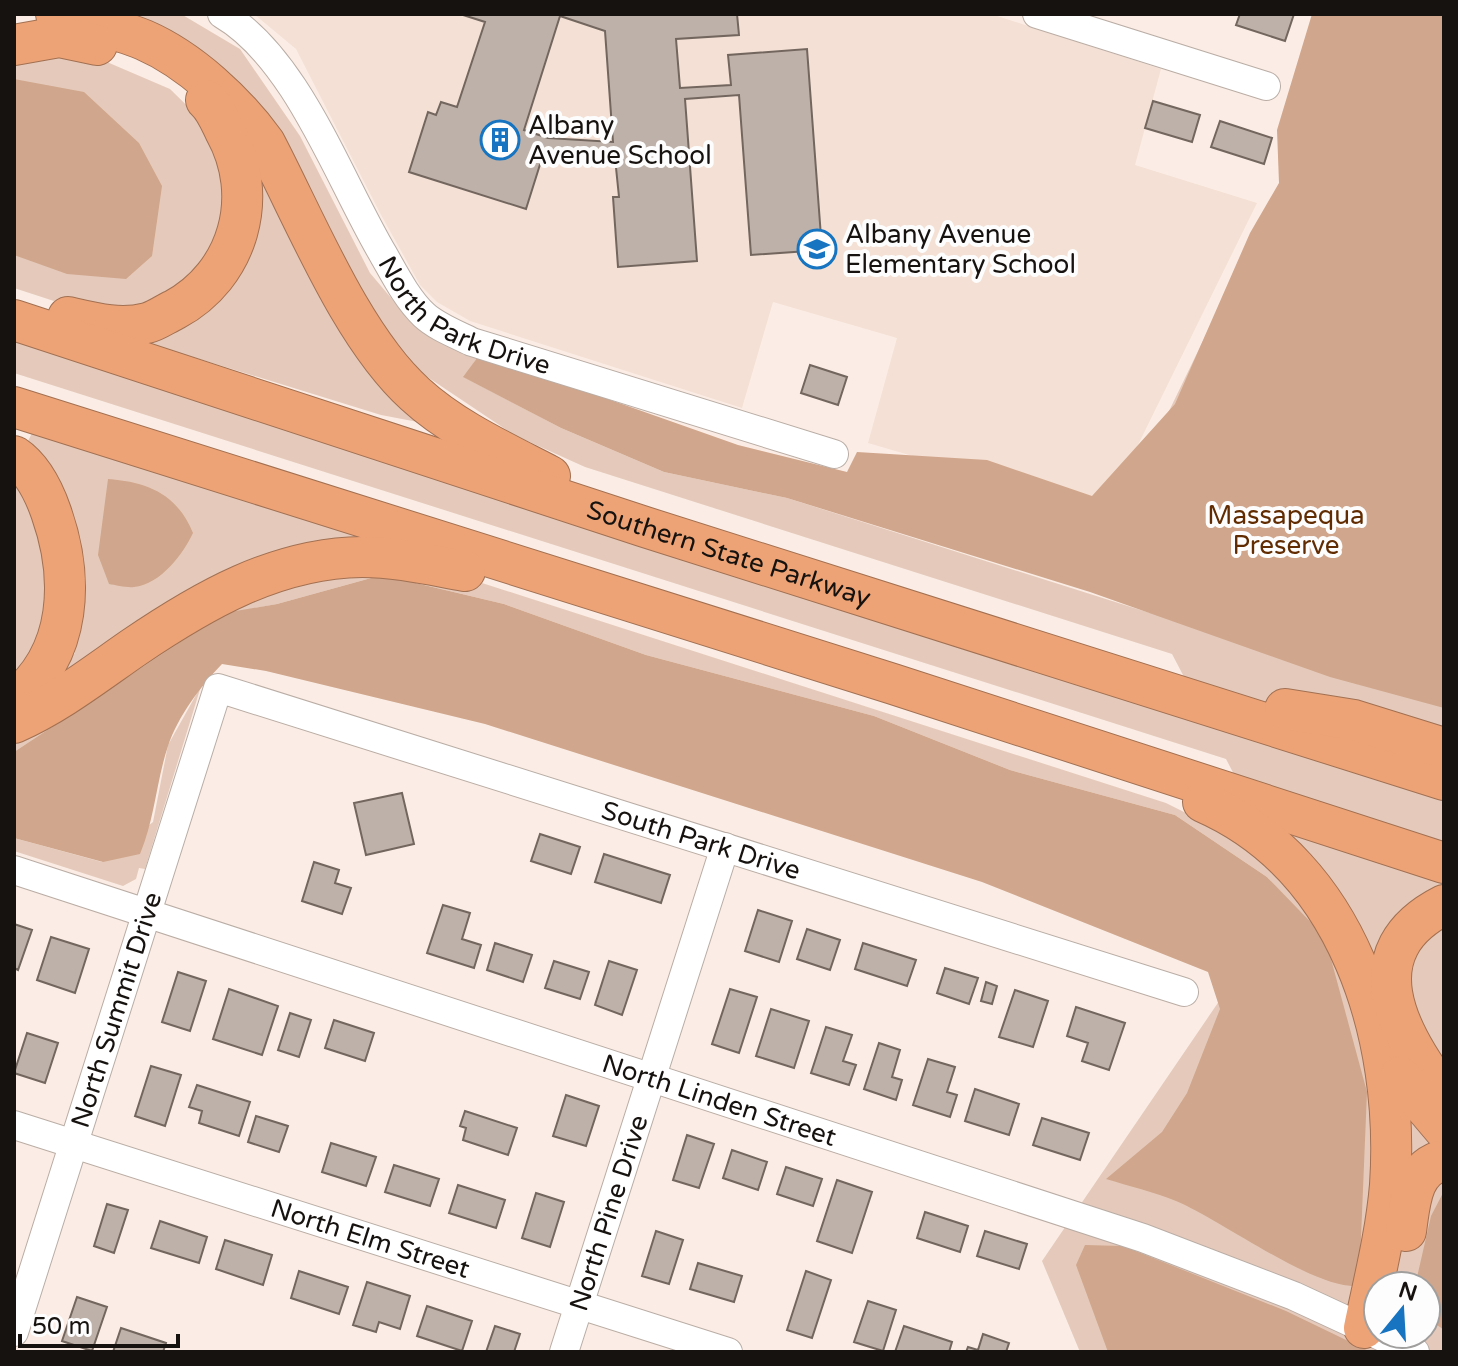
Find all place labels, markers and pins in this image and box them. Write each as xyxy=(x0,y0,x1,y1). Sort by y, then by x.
place label: Albany Avenue School xyxy=(528,110,712,171)
building icon: Albany Avenue School xyxy=(479,119,521,161)
place label: Albany Avenue Elementary School xyxy=(845,219,1076,280)
school or university icon: Albany Avenue Elementary School xyxy=(796,228,838,270)

